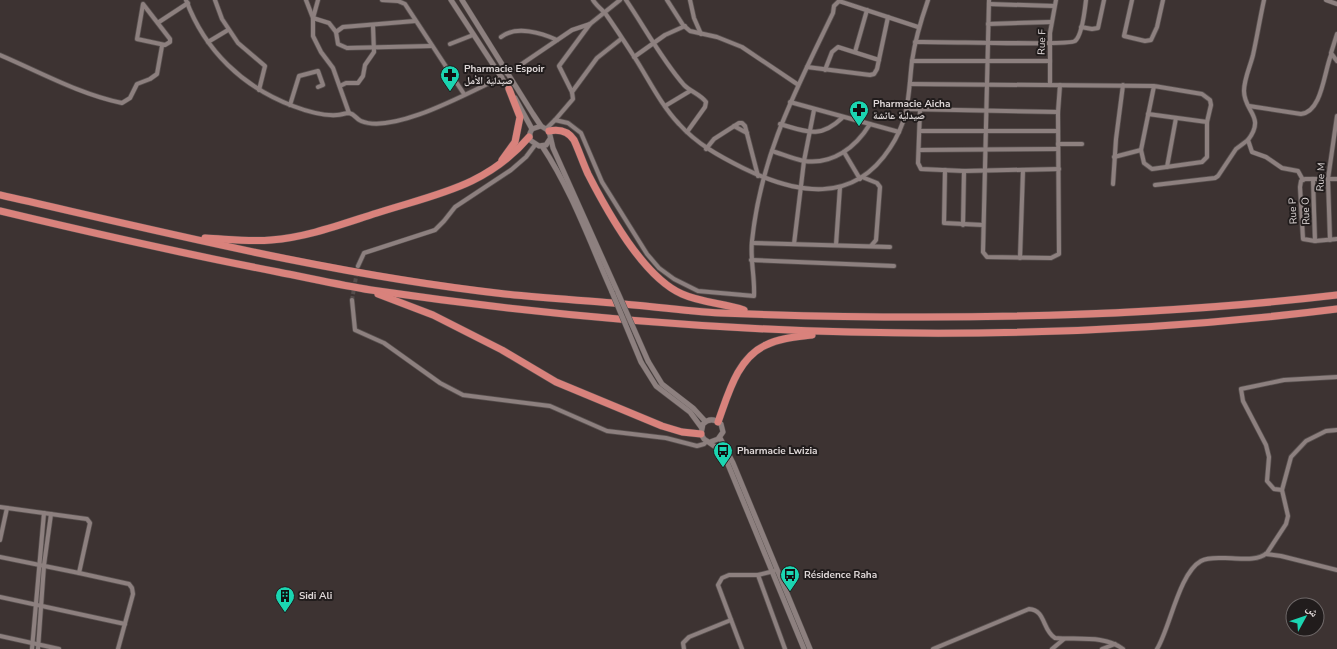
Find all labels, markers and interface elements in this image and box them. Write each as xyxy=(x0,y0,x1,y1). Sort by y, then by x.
street label: Rue F xyxy=(1035,28,1049,55)
place label: Pharmacie Espoir صيدلية الأمل xyxy=(464,62,544,88)
pharmacy icon: Pharmacie Espoir صيدلية الأمل xyxy=(439,64,461,92)
place label: Pharmacie Aicha صيدلية عائشة xyxy=(873,97,950,123)
pharmacy icon: Pharmacie Aicha صيدلية عائشة xyxy=(848,99,870,127)
street label: Rue M xyxy=(1313,162,1329,192)
street label: Rue P xyxy=(1285,197,1301,225)
street label: Rue O xyxy=(1299,197,1313,225)
bus stop icon: Pharmacie Lwizia xyxy=(712,440,734,468)
place label: Pharmacie Lwizia xyxy=(737,444,817,458)
bus stop icon: Résidence Raha xyxy=(779,564,801,592)
place label: Résidence Raha xyxy=(804,568,877,582)
building icon: Sidi Ali xyxy=(274,585,296,613)
place label: Sidi Ali xyxy=(299,589,332,603)
north arrow xyxy=(1285,597,1325,637)
text: ش xyxy=(1303,602,1322,620)

